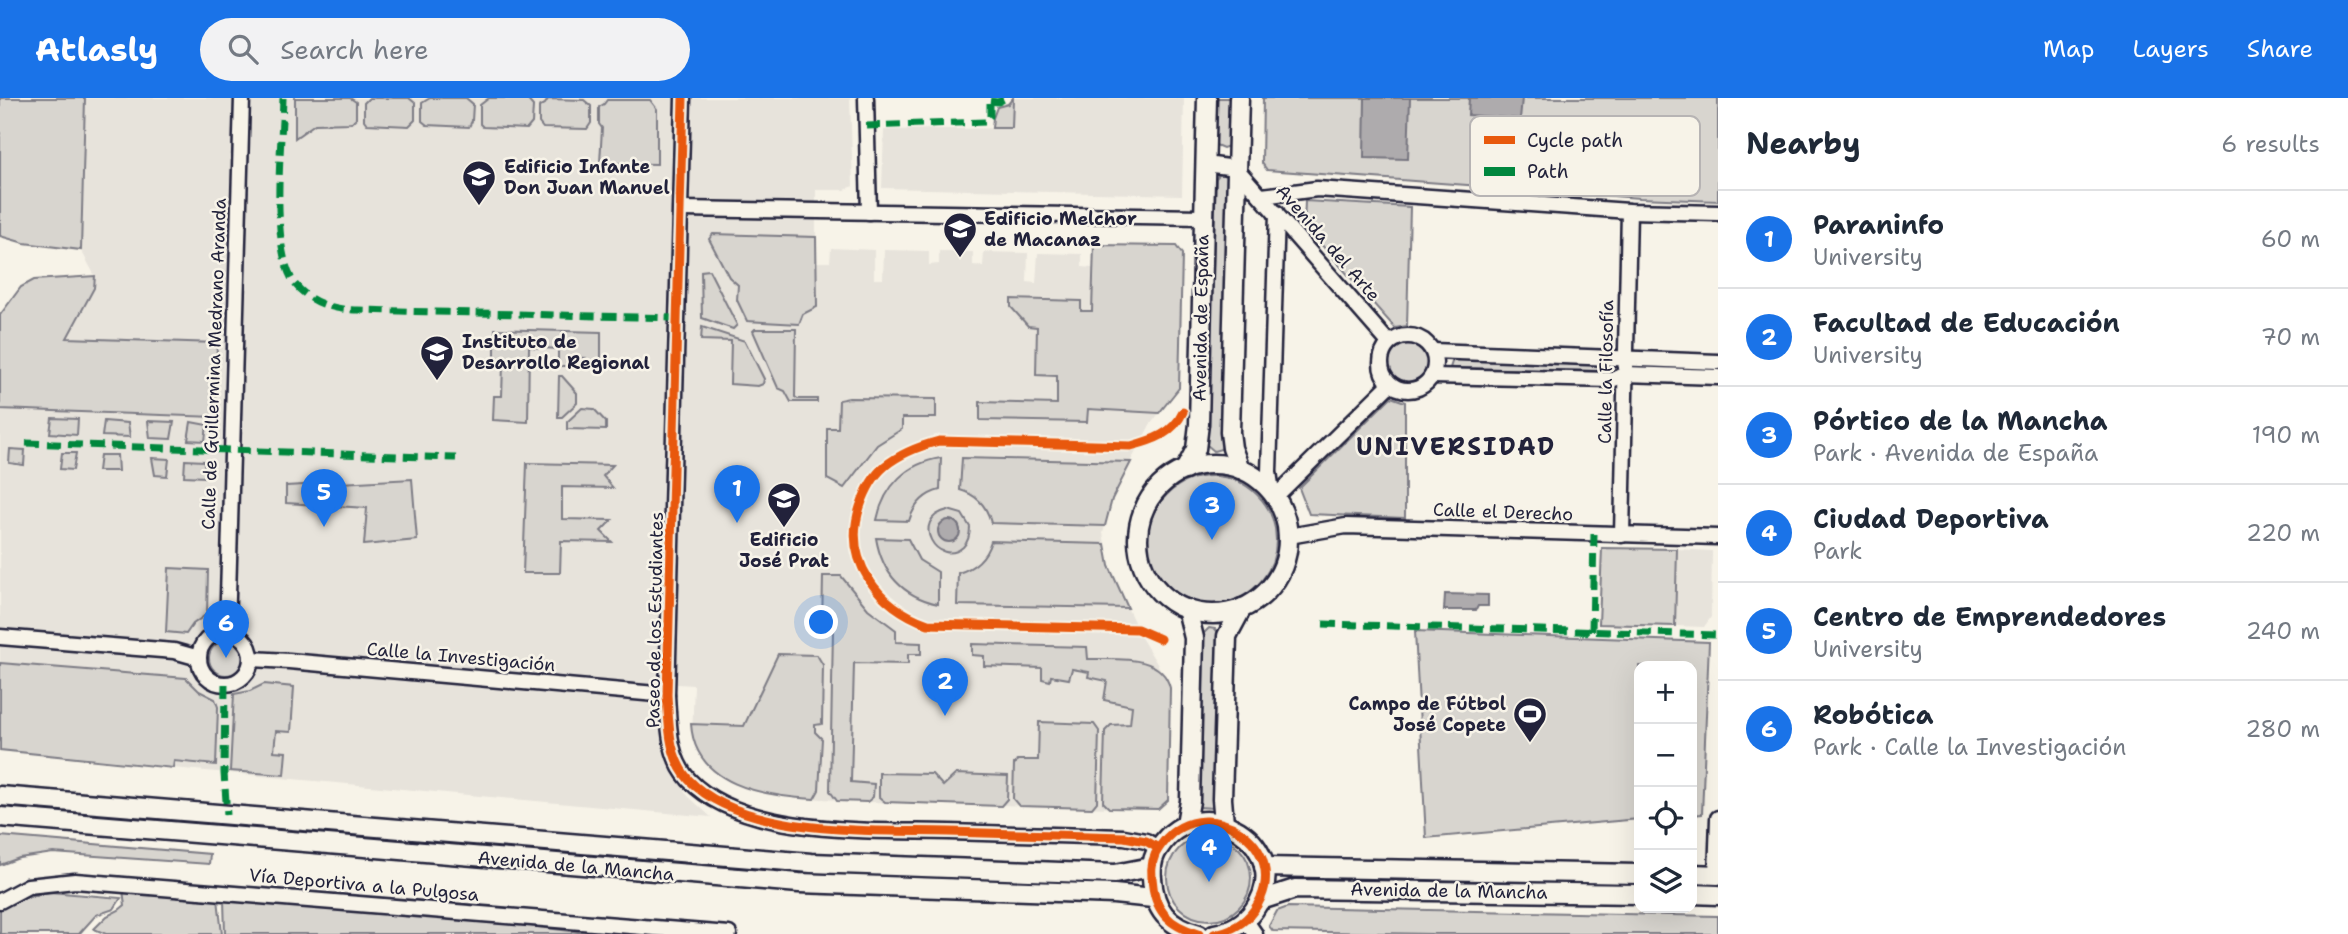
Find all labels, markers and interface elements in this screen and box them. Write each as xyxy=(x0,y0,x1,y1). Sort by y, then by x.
search box xyxy=(200,18,690,81)
text: Atlasly xyxy=(35,27,158,72)
icon: search xyxy=(224,30,262,68)
text: Search here xyxy=(280,32,429,67)
text: Map xyxy=(2043,33,2094,65)
text: Layers xyxy=(2132,33,2209,65)
text: Share xyxy=(2247,33,2313,65)
legend xyxy=(1470,116,1700,196)
text: Nearby xyxy=(1746,123,1861,164)
text: Cycle path xyxy=(1527,128,1623,153)
text: 6 results xyxy=(2221,129,2320,159)
place label: Edificio Infante Don Juan Manuel xyxy=(504,155,670,200)
school or university icon: Edificio Infante Don Juan Manuel xyxy=(460,158,498,207)
text: Path xyxy=(1527,159,1569,184)
street label: Avenida del Arte xyxy=(1270,179,1386,307)
street label: Calle de Guillermina Medrano Aranda xyxy=(196,198,232,530)
place label: Edificio Melchor de Macanaz xyxy=(984,207,1137,252)
text: Paraninfo xyxy=(1813,207,1944,242)
school or university icon: Edificio Melchor de Macanaz xyxy=(941,210,979,259)
text: 1 xyxy=(1764,224,1774,254)
text: 60 m xyxy=(2261,224,2320,254)
street label: Avenida de España xyxy=(1188,234,1214,402)
text: University xyxy=(1813,242,1923,272)
street label: Calle la Filosofía xyxy=(1593,300,1619,444)
text: Facultad de Educación xyxy=(1813,305,2120,340)
text: 2 xyxy=(1761,322,1777,352)
text: 70 m xyxy=(2261,322,2320,352)
place label: Instituto de Desarrollo Regional xyxy=(462,330,650,375)
school or university icon: Instituto de Desarrollo Regional xyxy=(418,333,456,382)
text: University xyxy=(1813,340,1923,370)
text: Pórtico de la Mancha xyxy=(1813,403,2108,438)
text: 3 xyxy=(1761,420,1777,450)
text: 190 m xyxy=(2252,420,2320,450)
district label: UNIVERSIDAD xyxy=(1356,431,1556,463)
text: Park · Avenida de España xyxy=(1813,438,2098,468)
pin: 1 xyxy=(714,465,760,523)
pin: 5 xyxy=(301,469,347,527)
school or university icon: Edificio José Prat xyxy=(765,480,803,529)
pin: 3 xyxy=(1189,482,1235,540)
street label: Calle el Derecho xyxy=(1433,498,1573,526)
text: Ciudad Deportiva xyxy=(1813,501,2049,536)
street label: Paseo de los Estudiantes xyxy=(641,512,669,728)
text: 4 xyxy=(1761,518,1777,548)
text: 220 m xyxy=(2246,518,2320,548)
place label: Edificio José Prat xyxy=(739,528,829,573)
text: Park xyxy=(1813,536,1862,566)
text: Centro de Emprendedores xyxy=(1813,599,2166,634)
pin: 6 xyxy=(203,600,249,658)
your location xyxy=(804,605,838,639)
text: 5 xyxy=(1762,616,1776,646)
text: 240 m xyxy=(2246,616,2320,646)
text: University xyxy=(1813,634,1923,664)
street label: Calle la Investigación xyxy=(366,637,556,677)
pin: 2 xyxy=(922,658,968,716)
map controls xyxy=(1634,661,1697,913)
button: + xyxy=(1634,661,1697,724)
place label: Campo de Fútbol José Copete xyxy=(1348,692,1506,737)
sports icon: Campo de Fútbol José Copete xyxy=(1511,695,1549,744)
text: Robótica xyxy=(1813,697,1934,732)
text: 6 xyxy=(1761,714,1777,744)
text: 280 m xyxy=(2245,714,2320,744)
button: − xyxy=(1634,724,1697,787)
text: Park · Calle la Investigación xyxy=(1813,732,2126,762)
button: locate xyxy=(1634,787,1697,850)
pin: 4 xyxy=(1186,824,1232,882)
street label: Avenida de la Mancha xyxy=(477,845,675,887)
button: layers xyxy=(1634,850,1697,913)
street label: Vía Deportiva a la Pulgosa xyxy=(248,863,480,907)
street label: Avenida de la Mancha xyxy=(1350,877,1548,905)

